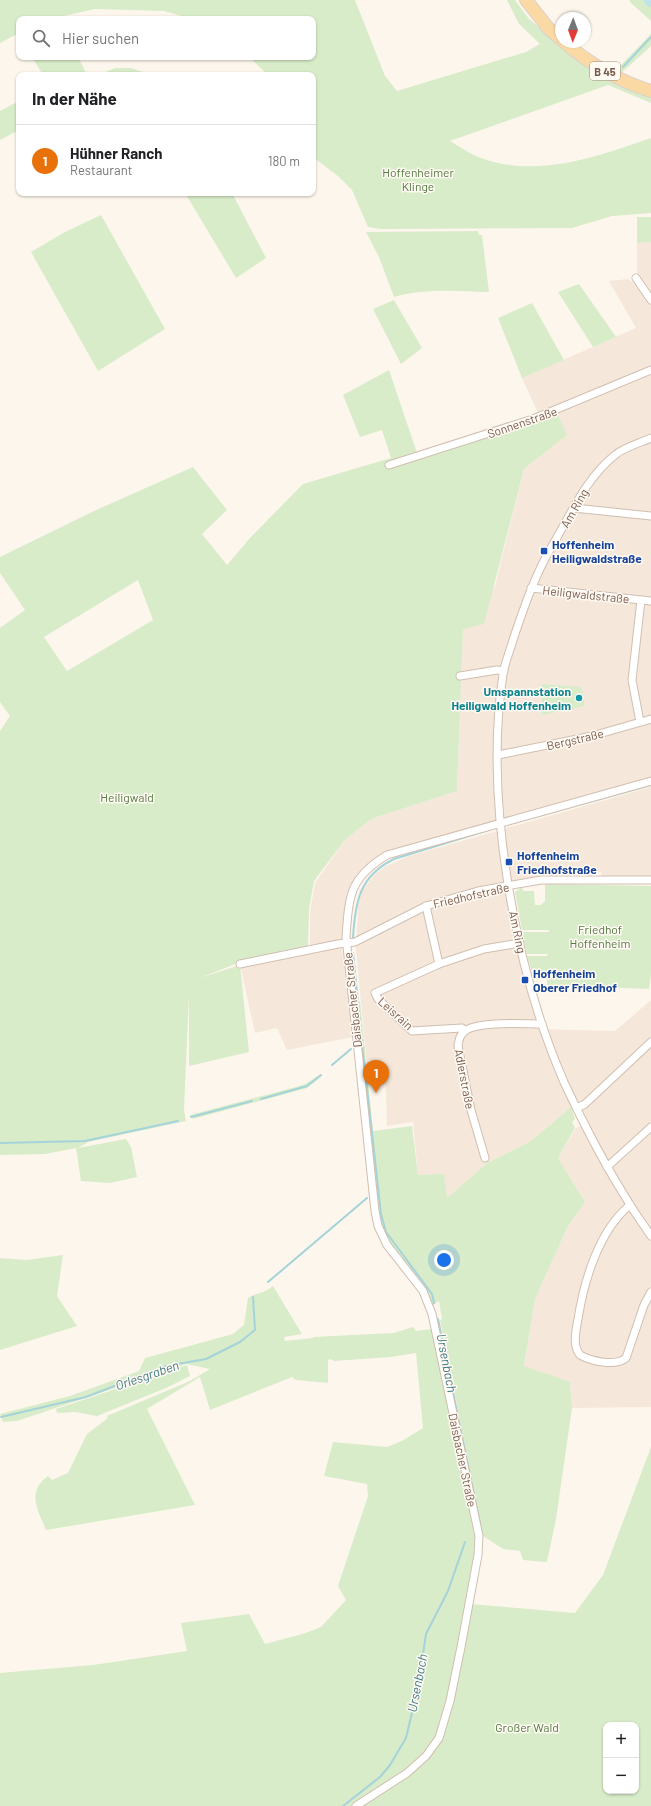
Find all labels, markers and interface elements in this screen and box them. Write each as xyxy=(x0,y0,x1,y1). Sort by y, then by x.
north arrow xyxy=(555,12,591,48)
search box xyxy=(16,16,316,60)
icon: search xyxy=(30,27,52,49)
text: Hier suchen xyxy=(62,29,139,47)
road number: B 45 xyxy=(590,62,620,80)
text: In der Nähe xyxy=(32,88,117,108)
text: Hühner Ranch xyxy=(70,144,162,162)
text: 1 xyxy=(43,153,47,169)
text: 180 m xyxy=(268,153,300,169)
text: Restaurant xyxy=(70,162,132,178)
park label: Hoffenheimer Klinge xyxy=(382,165,454,193)
street label: Sonnenstraße xyxy=(485,404,559,440)
street label: Am Ring xyxy=(557,486,591,530)
place label: Hoffenheim Heiligwaldstraße xyxy=(552,537,642,565)
marker: Hoffenheim Heiligwaldstraße xyxy=(539,546,549,556)
street label: Heiligwaldstraße xyxy=(542,582,630,606)
place label: Umspannstation Heiligwald Hoffenheim xyxy=(451,684,571,712)
marker: Umspannstation Heiligwald Hoffenheim xyxy=(574,693,584,703)
street label: Bergstraße xyxy=(545,726,605,752)
park label: Heiligwald xyxy=(100,790,154,804)
place label: Hoffenheim Friedhofstraße xyxy=(517,848,597,876)
marker: Hoffenheim Friedhofstraße xyxy=(504,857,514,867)
street label: Friedhofstraße xyxy=(432,879,510,911)
street label: Am Ring xyxy=(507,910,529,954)
park label: Friedhof Hoffenheim xyxy=(570,922,631,950)
street label: Daisbacher Straße xyxy=(340,952,364,1048)
place label: Hoffenheim Oberer Friedhof xyxy=(533,966,617,994)
marker: Hoffenheim Oberer Friedhof xyxy=(520,975,530,985)
street label: Leisrain xyxy=(376,994,416,1032)
street label: Adlerstraße xyxy=(452,1048,478,1110)
pin: 1 xyxy=(363,1060,389,1093)
your location xyxy=(434,1250,454,1270)
water label: Ursenbach xyxy=(433,1332,461,1394)
water label: Orlesgraben xyxy=(113,1357,181,1393)
street label: Daisbacher Straße xyxy=(446,1412,480,1508)
water label: Ursenbach xyxy=(403,1652,431,1714)
park label: Großer Wald xyxy=(495,1720,559,1734)
map controls xyxy=(603,1722,639,1794)
button: + xyxy=(603,1722,639,1758)
button: − xyxy=(603,1758,639,1794)

